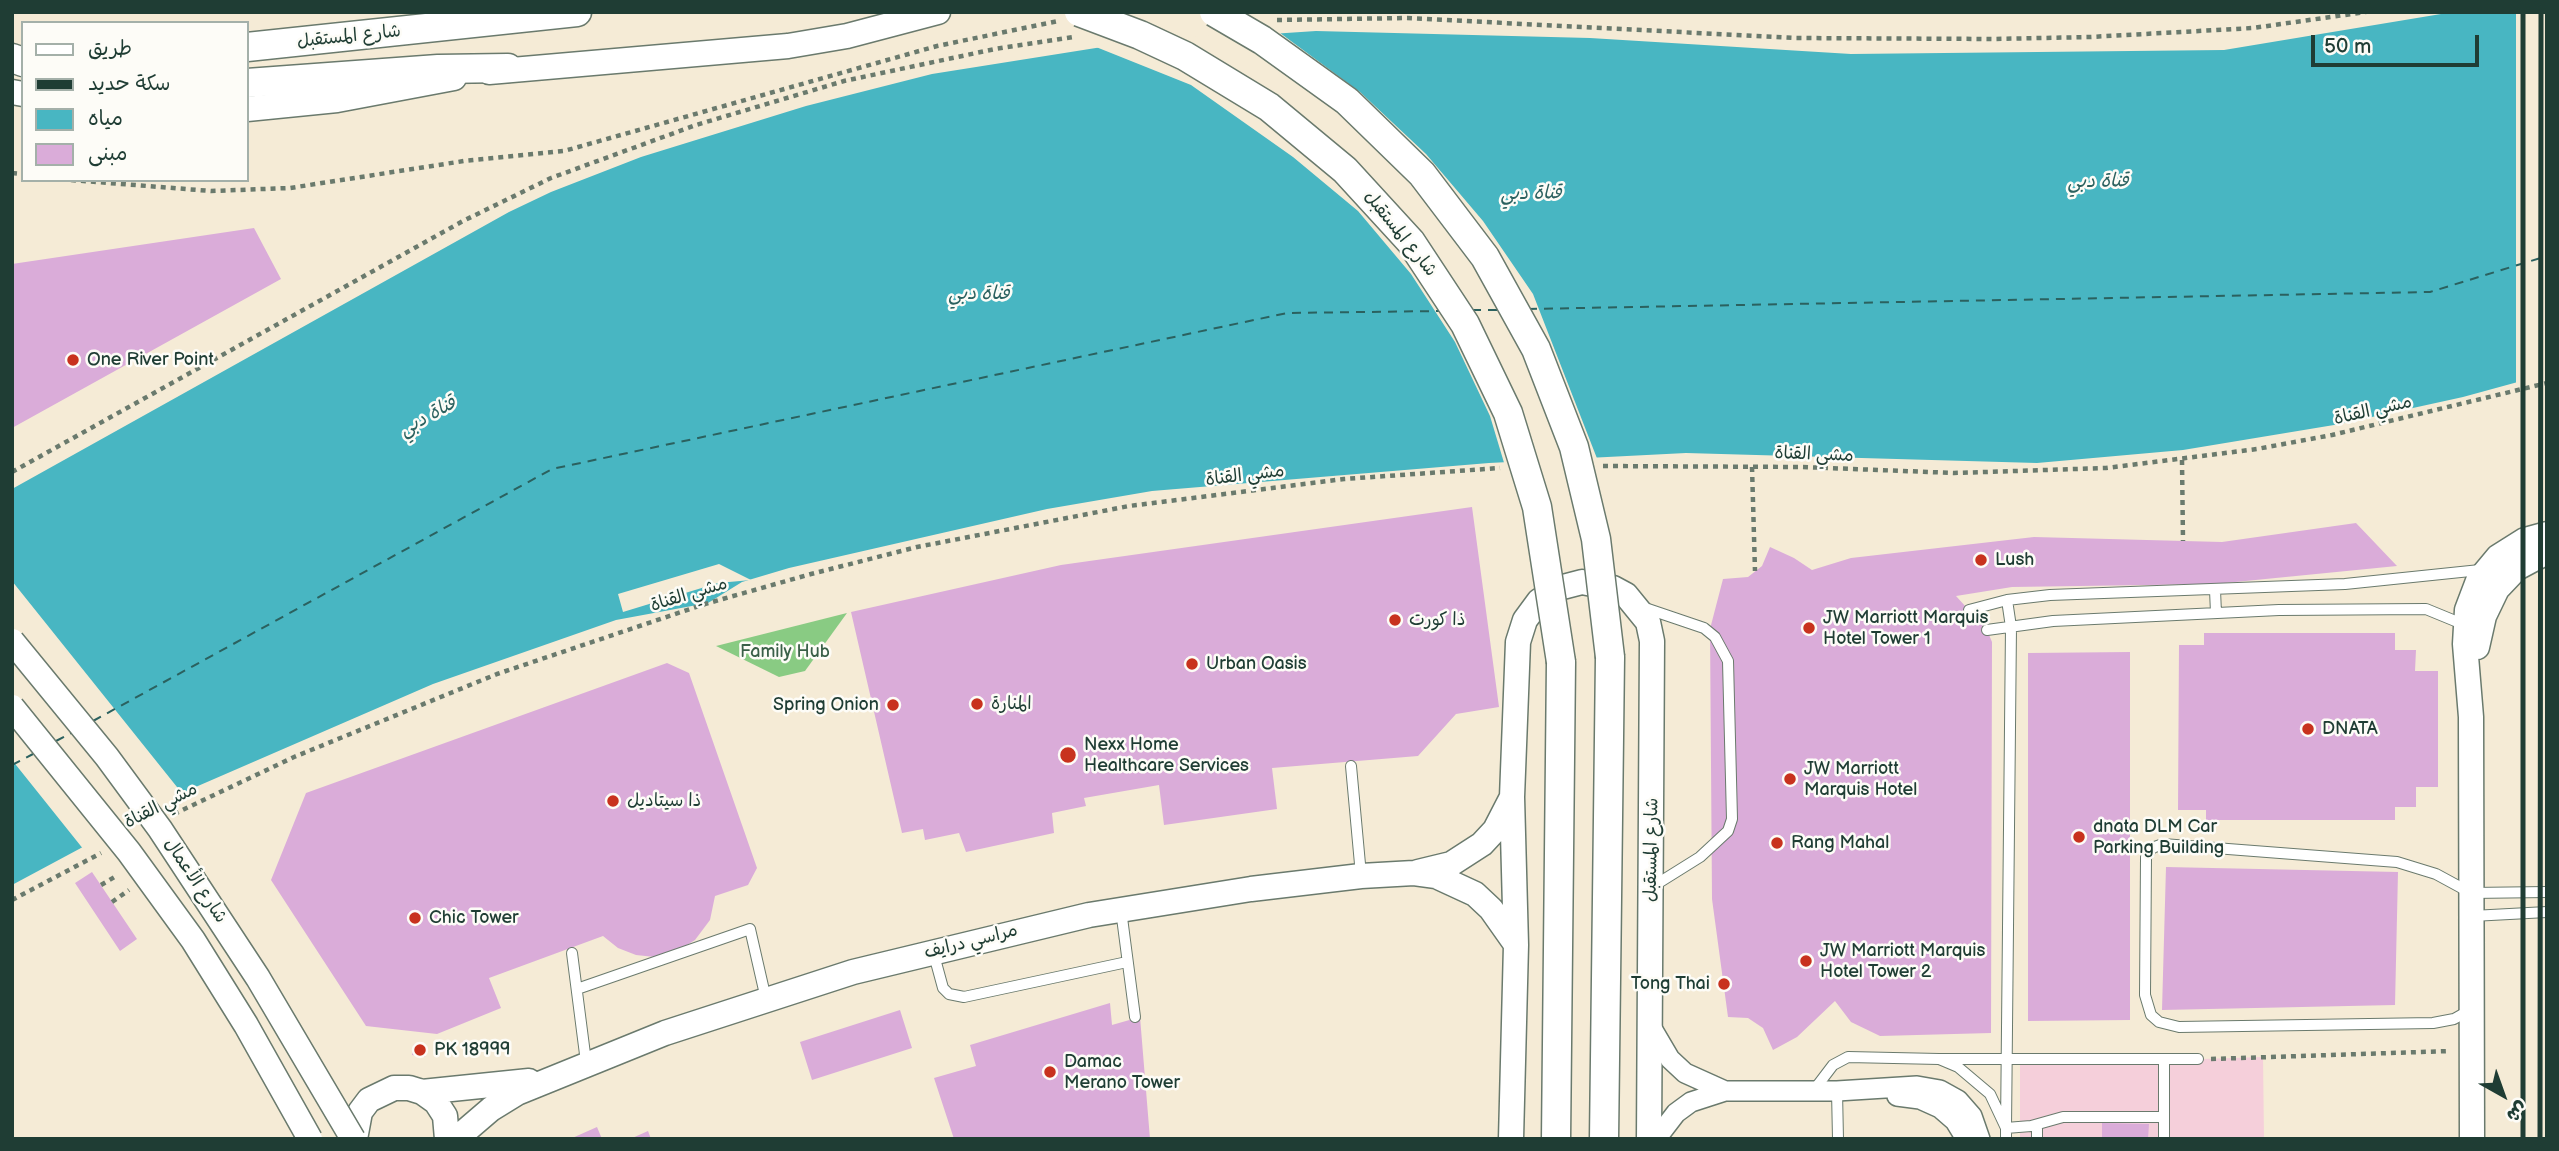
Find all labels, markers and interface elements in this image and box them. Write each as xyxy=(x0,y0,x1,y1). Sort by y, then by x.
legend xyxy=(21,21,248,182)
street label: شارع المستقبل xyxy=(296,21,402,53)
scale bar xyxy=(2314,21,2482,65)
text: 50 m xyxy=(2324,34,2371,59)
text: طريق xyxy=(88,36,132,61)
text: سكة حديد xyxy=(88,71,171,96)
text: مياه xyxy=(88,106,123,131)
text: مبنى xyxy=(88,141,127,166)
water label: قناة دبي xyxy=(2067,170,2129,194)
water label: قناة دبي xyxy=(1500,182,1562,206)
street label: شارع المستقبل xyxy=(1359,187,1441,281)
water label: قناة دبي xyxy=(948,283,1010,305)
place label: One River Point xyxy=(87,349,214,371)
marker: One River Point xyxy=(65,352,81,368)
water label: قناة دبي xyxy=(396,392,460,442)
street label: مشي القناة xyxy=(2332,392,2414,430)
street label: مشي القناة xyxy=(1774,443,1854,467)
street label: مشي القناة xyxy=(1204,460,1286,492)
place label: Lush xyxy=(1995,549,2034,571)
marker: Lush xyxy=(1973,552,1989,568)
street label: مشي القناة xyxy=(648,573,730,617)
place label: JW Marriott Marquis Hotel Tower 1 xyxy=(1823,607,1988,650)
place label: ذا كورت xyxy=(1409,609,1465,631)
marker: ذا كورت xyxy=(1387,612,1403,628)
marker: JW Marriott Marquis Hotel Tower 1 xyxy=(1801,620,1817,636)
park label: Family Hub xyxy=(740,641,830,663)
place label: Urban Oasis xyxy=(1206,653,1307,675)
marker: Urban Oasis xyxy=(1184,656,1200,672)
place label: المنارة xyxy=(991,693,1032,715)
place label: Spring Onion xyxy=(773,694,879,716)
marker: المنارة xyxy=(969,696,985,712)
marker: Spring Onion xyxy=(885,697,901,713)
place label: DNATA xyxy=(2322,718,2378,740)
marker: DNATA xyxy=(2300,721,2316,737)
place label: Nexx Home Healthcare Services xyxy=(1084,734,1249,776)
marker: Nexx Home Healthcare Services xyxy=(1058,745,1078,765)
place label: JW Marriott Marquis Hotel xyxy=(1804,758,1917,800)
marker: JW Marriott Marquis Hotel xyxy=(1782,771,1798,787)
street label: مشي القناة xyxy=(121,778,201,834)
place label: ذا سيتاديل xyxy=(627,790,701,812)
marker: ذا سيتاديل xyxy=(605,793,621,809)
street label: شارع المستقبل xyxy=(1640,798,1664,902)
place label: dnata DLM Car Parking Building xyxy=(2093,816,2224,858)
marker: dnata DLM Car Parking Building xyxy=(2071,829,2087,845)
place label: Rang Mahal xyxy=(1791,832,1889,854)
street label: شارع الأعمال xyxy=(159,834,231,928)
marker: Rang Mahal xyxy=(1769,835,1785,851)
place label: Chic Tower xyxy=(429,907,519,929)
marker: Chic Tower xyxy=(407,910,423,926)
street label: مراسي درايف xyxy=(922,920,1020,964)
place label: JW Marriott Marquis Hotel Tower 2 xyxy=(1820,940,1985,982)
marker: JW Marriott Marquis Hotel Tower 2 xyxy=(1798,953,1814,969)
place label: Tong Thai xyxy=(1631,973,1710,995)
marker: Tong Thai xyxy=(1716,976,1732,992)
place label: PK 18999 xyxy=(434,1039,510,1061)
marker: PK 18999 xyxy=(412,1042,428,1058)
place label: Damac Merano Tower xyxy=(1064,1051,1180,1094)
north arrow xyxy=(2468,1060,2538,1130)
marker: Damac Merano Tower xyxy=(1042,1064,1058,1080)
text: ش xyxy=(2501,1096,2532,1127)

